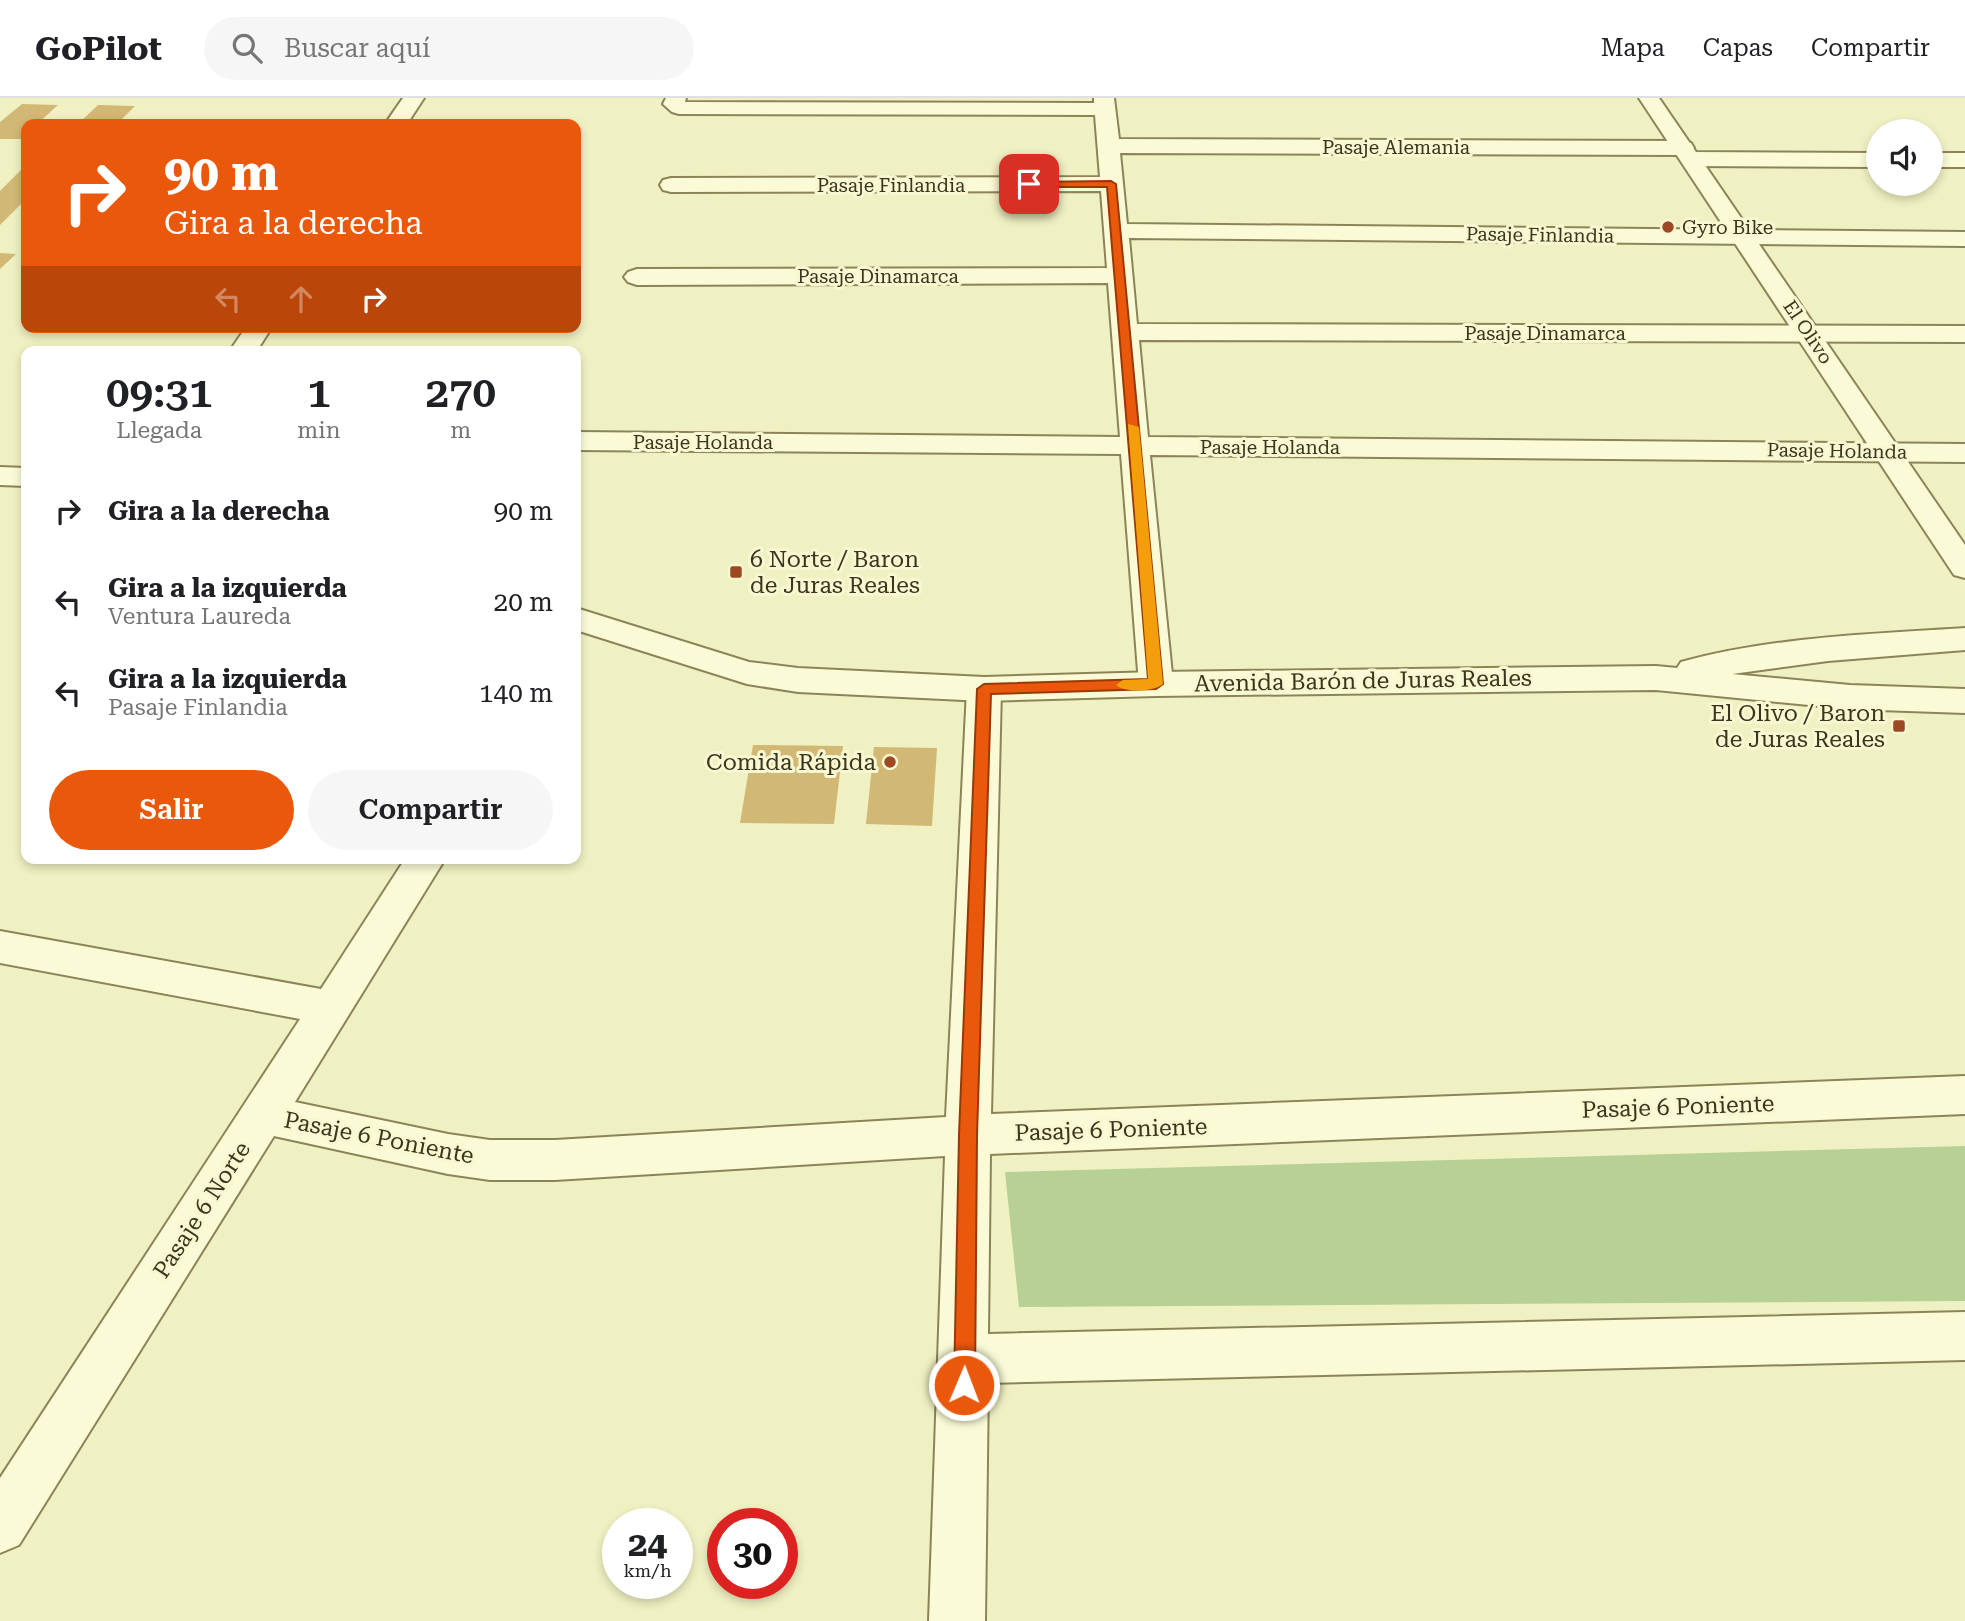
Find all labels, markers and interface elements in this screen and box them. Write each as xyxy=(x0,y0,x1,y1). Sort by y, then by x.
search box xyxy=(204,17,694,80)
text: GoPilot xyxy=(35,29,162,68)
icon: search xyxy=(228,29,266,67)
text: Buscar aquí xyxy=(284,33,430,63)
text: Mapa xyxy=(1601,34,1665,62)
text: Capas xyxy=(1703,34,1773,62)
text: Compartir xyxy=(1811,34,1930,62)
map controls xyxy=(1866,119,1943,196)
button: sound xyxy=(1866,119,1943,196)
street label: Pasaje Alemania xyxy=(1322,136,1471,159)
text: 90 m xyxy=(164,145,279,202)
icon: right xyxy=(49,147,140,238)
pin xyxy=(999,154,1059,214)
icon: arrive xyxy=(1010,165,1048,203)
street label: Pasaje Finlandia xyxy=(817,174,966,197)
text: Gira a la derecha xyxy=(164,204,423,242)
place label: Gyro Bike xyxy=(1682,216,1773,239)
marker: Gyro Bike xyxy=(1660,219,1676,235)
street label: Pasaje Finlandia xyxy=(1466,222,1615,248)
street label: Pasaje Dinamarca xyxy=(797,265,959,288)
icon: left xyxy=(209,280,247,318)
icon: ahead xyxy=(282,280,320,318)
icon: right xyxy=(355,280,393,318)
street label: El Olivo xyxy=(1778,296,1838,368)
street label: Pasaje Dinamarca xyxy=(1464,322,1626,345)
text: 09:31 xyxy=(106,368,212,417)
text: 1 xyxy=(307,368,331,417)
text: 270 xyxy=(425,368,496,417)
text: Llegada xyxy=(116,417,202,444)
text: min xyxy=(297,417,341,444)
text: m xyxy=(450,417,471,444)
street label: Pasaje Holanda xyxy=(633,431,774,454)
street label: Pasaje Holanda xyxy=(1200,436,1341,459)
street label: Pasaje Holanda xyxy=(1767,438,1908,464)
icon: right xyxy=(49,492,87,530)
text: Gira a la derecha xyxy=(108,496,329,526)
text: 90 m xyxy=(494,496,553,526)
place label: 6 Norte / Baron de Juras Reales xyxy=(750,546,920,599)
marker: 6 Norte / Baron de Juras Reales xyxy=(728,564,744,580)
text: Gira a la izquierda xyxy=(108,573,347,603)
icon: left xyxy=(49,583,87,621)
text: 20 m xyxy=(494,587,553,617)
text: Ventura Laureda xyxy=(108,603,291,630)
text: Gira a la izquierda xyxy=(108,664,347,694)
street label: Avenida Barón de Juras Reales xyxy=(1194,665,1532,697)
icon: left xyxy=(49,674,87,712)
text: 140 m xyxy=(479,678,553,708)
text: Pasaje Finlandia xyxy=(108,694,288,721)
place label: El Olivo / Baron de Juras Reales xyxy=(1710,700,1885,753)
marker: El Olivo / Baron de Juras Reales xyxy=(1891,718,1907,734)
place label: Comida Rápida xyxy=(706,749,877,776)
marker: Comida Rápida xyxy=(882,754,898,770)
button: Salir xyxy=(49,770,294,850)
button: Compartir xyxy=(308,770,553,850)
street label: Pasaje 6 Poniente xyxy=(1581,1090,1775,1124)
street label: Pasaje 6 Poniente xyxy=(282,1106,476,1170)
street label: Pasaje 6 Poniente xyxy=(1014,1113,1208,1147)
street label: Pasaje 6 Norte xyxy=(148,1137,256,1283)
position arrow xyxy=(927,1348,1001,1422)
speed limit sign: 30 xyxy=(707,1508,798,1599)
text: 24 xyxy=(628,1524,667,1565)
text: km/h xyxy=(623,1560,672,1581)

